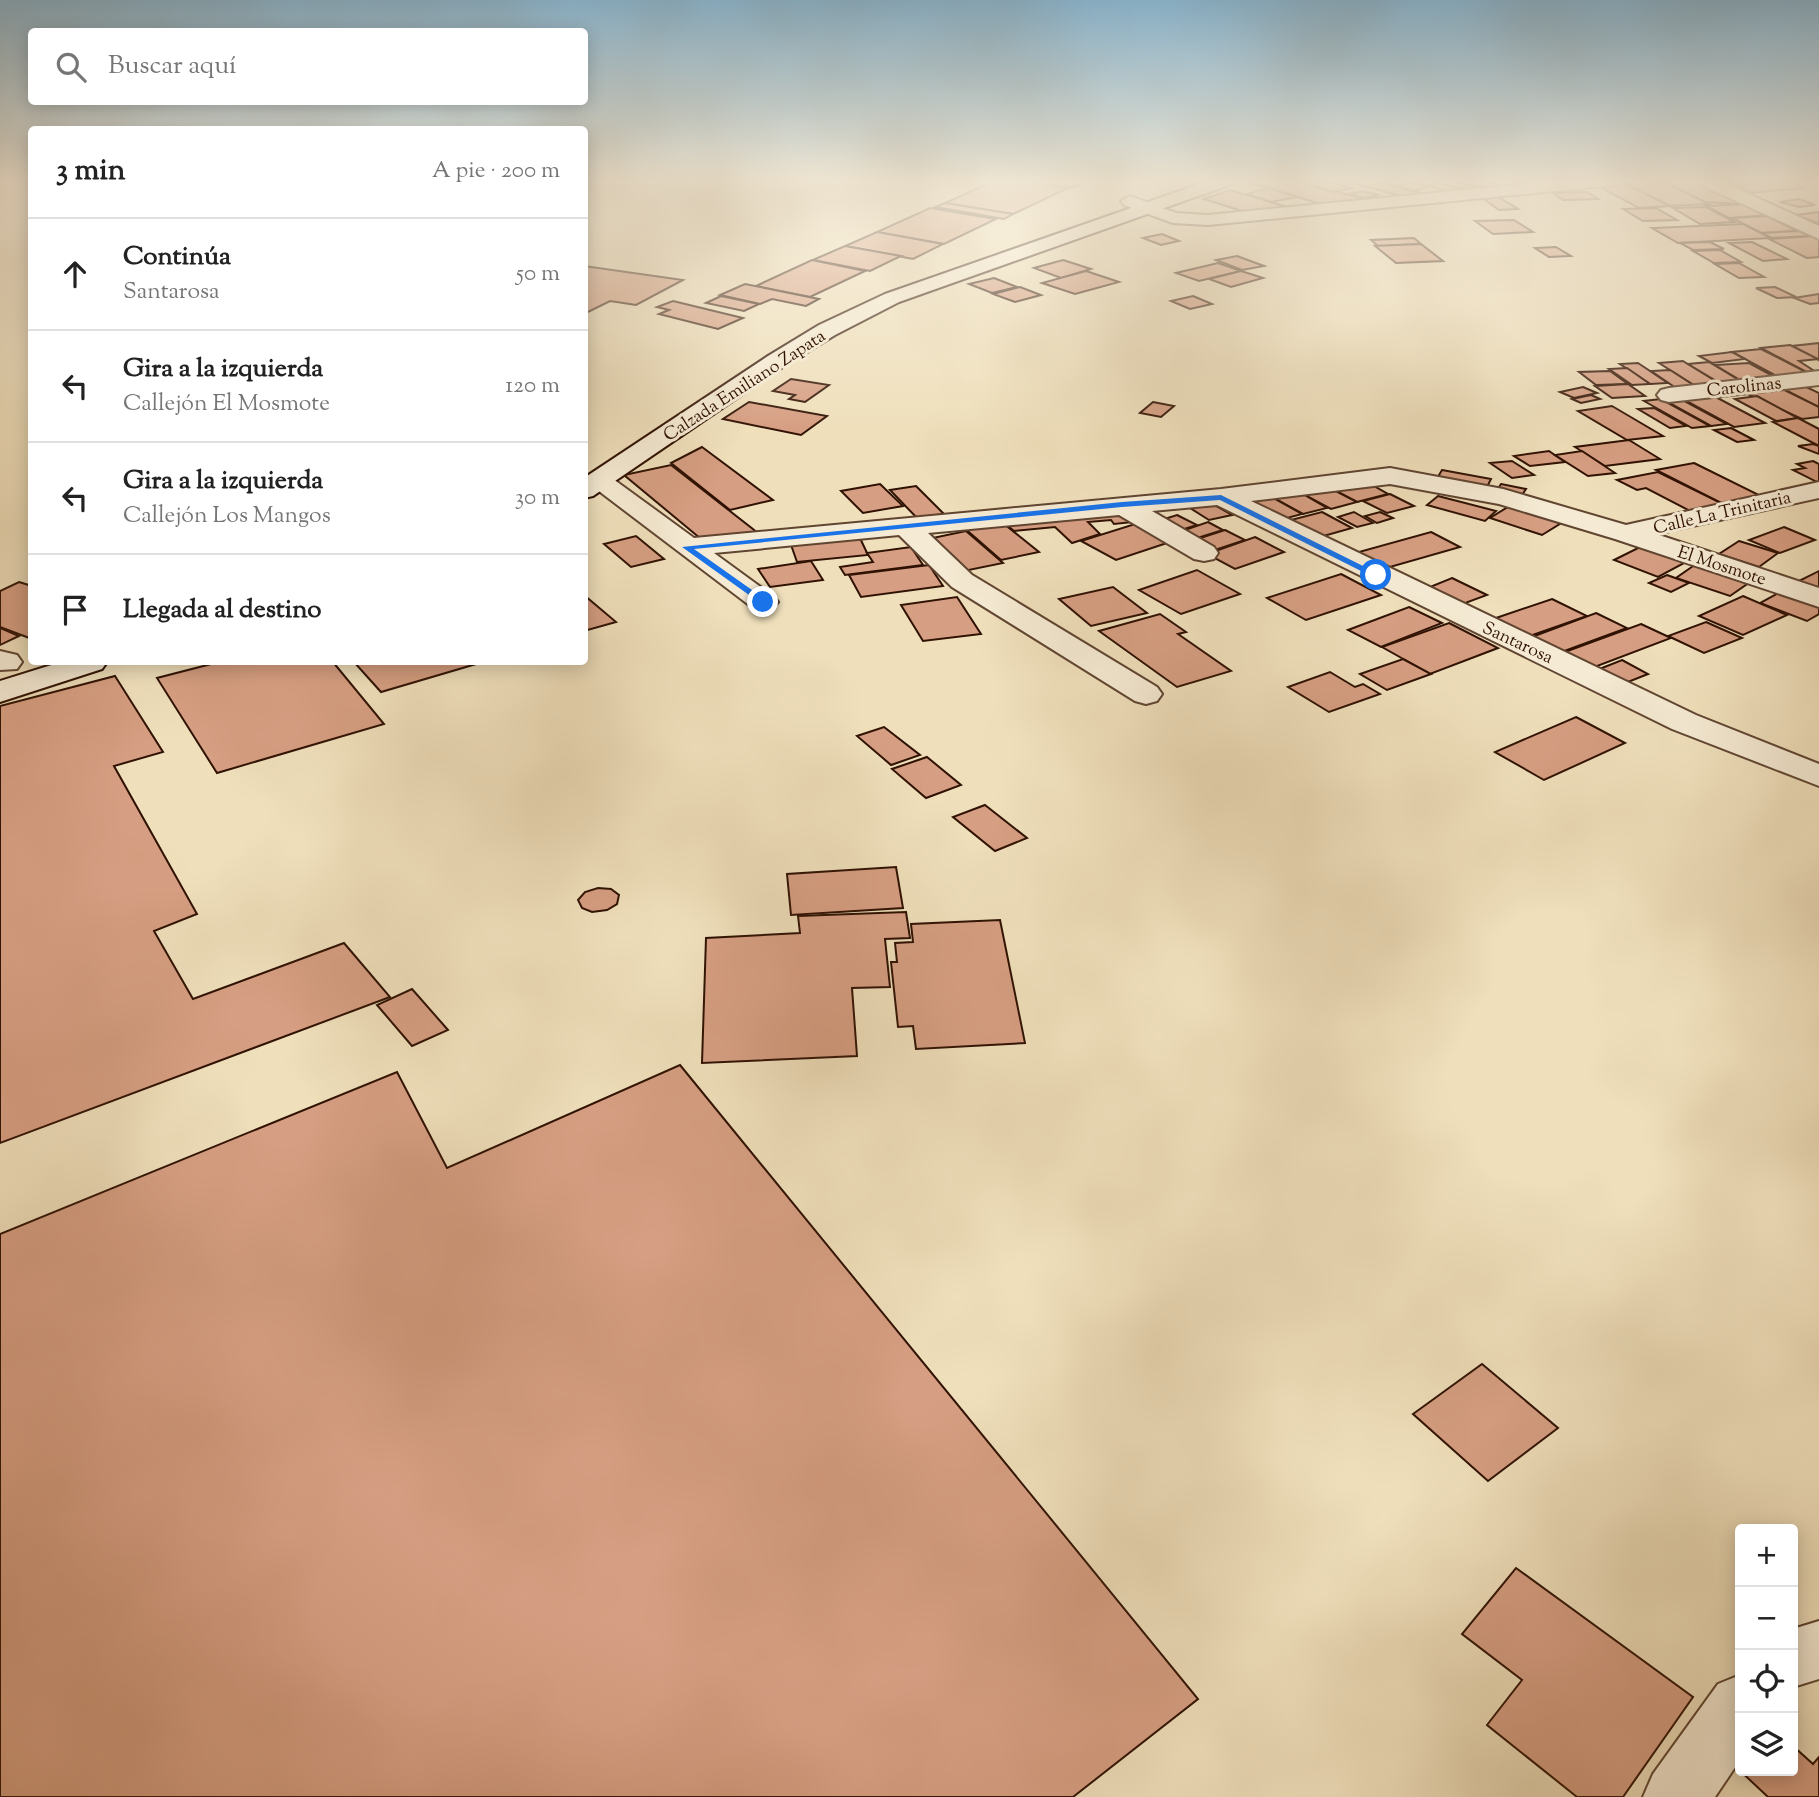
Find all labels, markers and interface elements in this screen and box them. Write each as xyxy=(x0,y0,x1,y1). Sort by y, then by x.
search box xyxy=(28,28,588,105)
icon: search xyxy=(52,48,90,86)
text: Buscar aquí xyxy=(108,48,237,85)
text: 3 min xyxy=(56,150,126,193)
text: A pie · 200 m xyxy=(432,155,560,188)
text: Continúa xyxy=(123,239,231,276)
icon: ahead xyxy=(56,255,94,293)
text: 50 m xyxy=(516,258,560,291)
text: Santarosa xyxy=(123,276,220,309)
street label: Calzada Emiliano Zapata xyxy=(659,324,831,449)
text: Gira a la izquierda xyxy=(123,351,323,388)
icon: left xyxy=(56,367,94,405)
text: 120 m xyxy=(505,370,560,403)
street label: Carolinas xyxy=(1706,371,1783,405)
text: Callejón El Mosmote xyxy=(123,388,330,421)
text: Gira a la izquierda xyxy=(123,463,323,500)
icon: left xyxy=(56,479,94,517)
text: 30 m xyxy=(515,482,560,515)
street label: Calle La Trinitaria xyxy=(1651,485,1794,542)
text: Callejón Los Mangos xyxy=(123,500,331,533)
street label: El Mosmote xyxy=(1674,540,1769,593)
route start xyxy=(1360,559,1391,590)
route end xyxy=(747,586,778,617)
icon: arrive xyxy=(56,591,94,629)
text: Llegada al destino xyxy=(123,592,321,629)
street label: Santarosa xyxy=(1477,616,1557,672)
map controls xyxy=(1735,1524,1798,1776)
button: + xyxy=(1735,1524,1798,1587)
button: − xyxy=(1735,1587,1798,1650)
button: locate xyxy=(1735,1650,1798,1713)
button: layers xyxy=(1735,1713,1798,1776)

